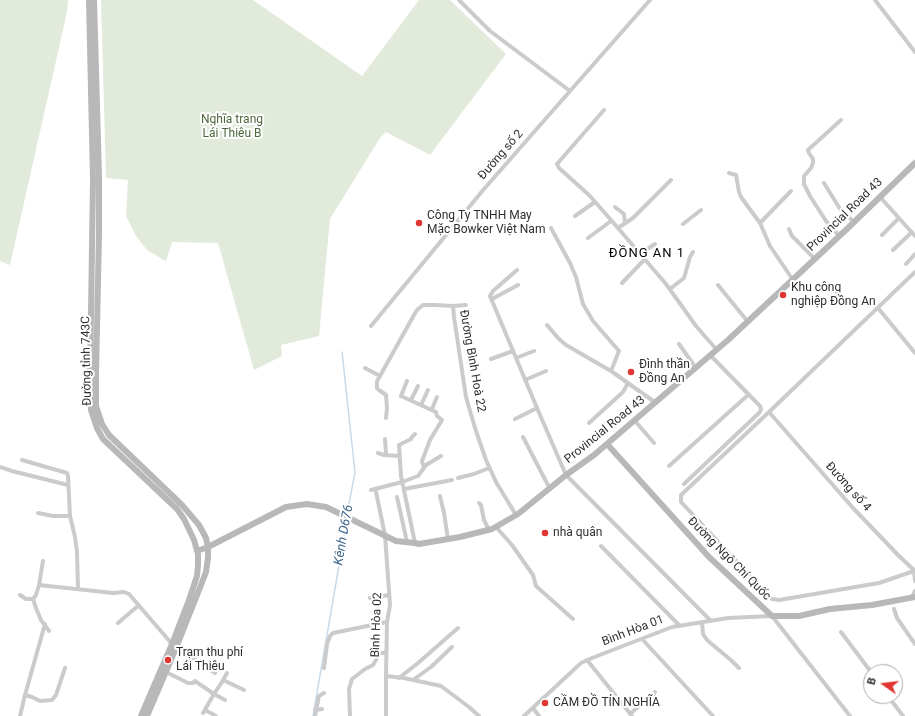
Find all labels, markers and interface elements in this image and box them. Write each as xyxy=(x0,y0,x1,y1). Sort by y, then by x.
park label: Nghĩa trang Lái Thiêu B xyxy=(201,113,263,141)
street label: Đường số 2 xyxy=(475,127,527,183)
street label: Provincial Road 43 xyxy=(804,175,886,255)
place label: Công Ty TNHH May Mặc Bowker Việt Nam xyxy=(427,209,545,237)
marker: Công Ty TNHH May Mặc Bowker Việt Nam xyxy=(414,218,424,228)
district label: ĐỒNG AN 1 xyxy=(609,246,685,262)
place label: Khu công nghiệp Đồng An xyxy=(791,281,876,309)
marker: Khu công nghiệp Đồng An xyxy=(778,290,788,300)
street label: Đường Bình Hoà 22 xyxy=(456,309,488,413)
street label: Đường tỉnh 743C xyxy=(79,316,95,406)
place label: Đình thần Đồng An xyxy=(639,358,690,386)
marker: Đình thần Đồng An xyxy=(626,367,636,377)
street label: Provincial Road 43 xyxy=(562,393,648,467)
street label: Đường số 4 xyxy=(822,459,874,515)
water label: Kênh D676 xyxy=(331,504,357,566)
street label: Đường Ngô Chí Quốc xyxy=(684,514,774,604)
place label: nhà quân xyxy=(553,526,602,540)
marker: nhà quân xyxy=(540,528,550,538)
street label: Bình Hòa 02 xyxy=(369,592,385,658)
street label: Bình Hòa 01 xyxy=(600,613,666,649)
place label: Trạm thu phí Lái Thiêu xyxy=(176,646,243,674)
marker: Trạm thu phí Lái Thiêu xyxy=(163,655,173,665)
north arrow xyxy=(863,664,903,704)
text: B xyxy=(865,676,879,686)
place label: CẦM ĐỒ TÍN NGHĨA xyxy=(553,696,660,710)
marker: CẦM ĐỒ TÍN NGHĨA xyxy=(540,698,550,708)

